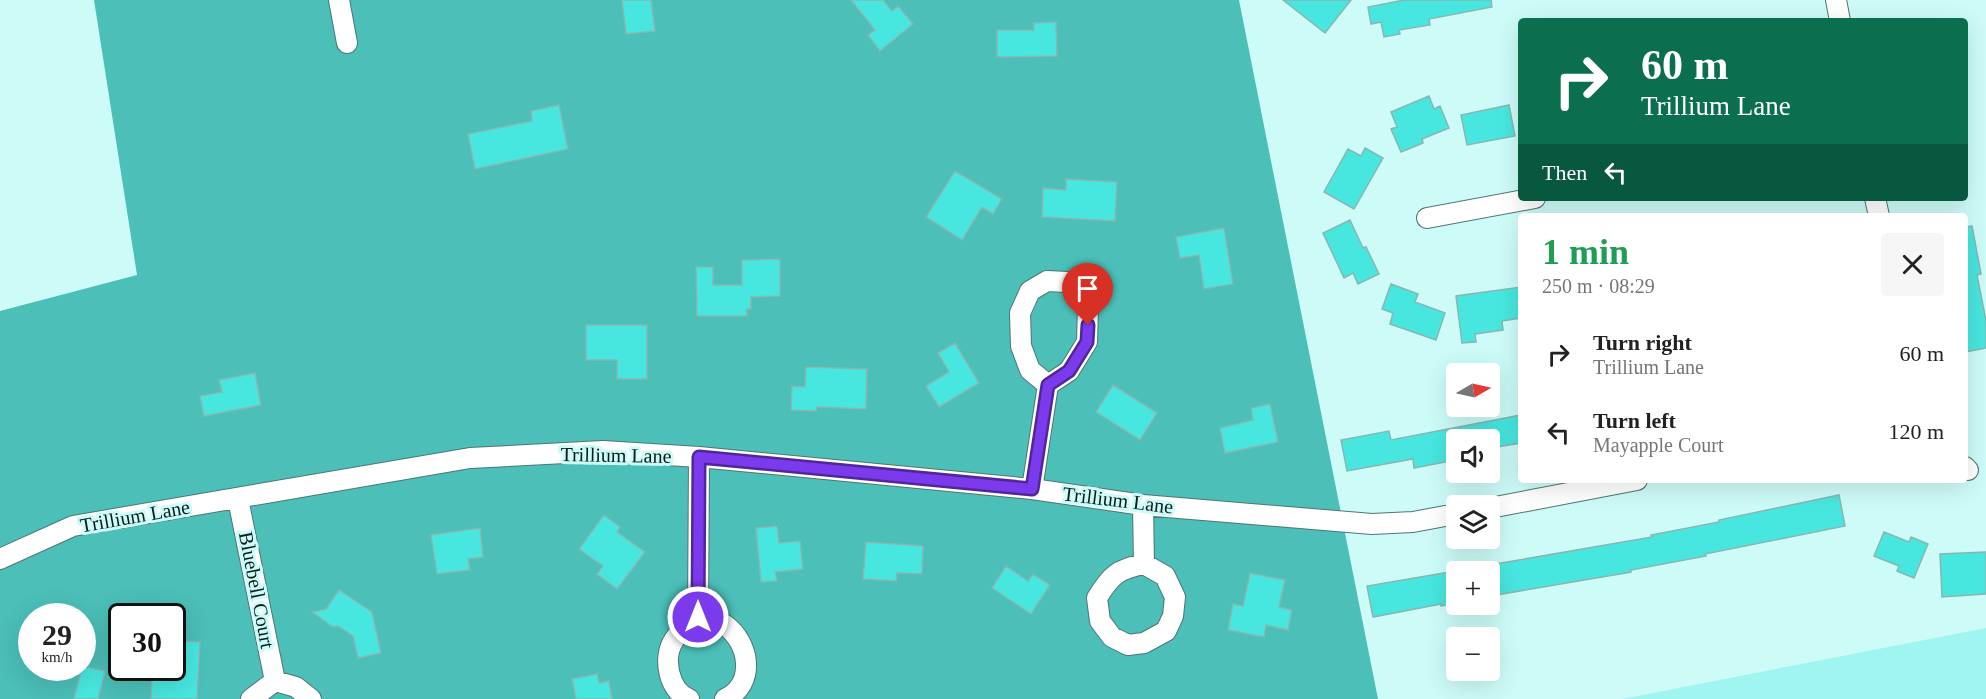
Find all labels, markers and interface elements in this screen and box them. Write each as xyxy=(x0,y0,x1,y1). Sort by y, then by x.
icon: right xyxy=(1542,42,1620,120)
text: 60 m xyxy=(1641,42,1729,88)
text: Trillium Lane xyxy=(1641,91,1791,121)
icon: left xyxy=(1599,156,1632,189)
text: Then xyxy=(1542,160,1587,185)
text: 1 min xyxy=(1542,232,1629,272)
button: close xyxy=(1881,233,1944,296)
pin xyxy=(1062,263,1113,325)
icon: arrive xyxy=(1071,272,1104,305)
text: 250 m · 08:29 xyxy=(1542,275,1655,297)
text: Turn right xyxy=(1593,330,1692,355)
icon: right xyxy=(1542,338,1575,371)
text: 60 m xyxy=(1899,341,1944,366)
text: Trillium Lane xyxy=(1593,356,1704,378)
north arrow xyxy=(1446,363,1500,417)
map controls xyxy=(1446,363,1500,681)
text: Turn left xyxy=(1593,408,1676,433)
icon: left xyxy=(1542,416,1575,449)
text: 120 m xyxy=(1888,419,1944,444)
button: sound xyxy=(1446,429,1500,483)
text: Mayapple Court xyxy=(1593,434,1724,456)
street label: Trillium Lane xyxy=(560,443,672,467)
street label: Trillium Lane xyxy=(1062,482,1175,518)
button: layers xyxy=(1446,495,1500,549)
street label: Trillium Lane xyxy=(78,496,192,536)
street label: Bluebell Court xyxy=(235,530,279,651)
button: + xyxy=(1446,561,1500,615)
position arrow xyxy=(666,585,730,649)
speed limit sign: 30 xyxy=(108,603,186,681)
text: 29 xyxy=(42,618,72,651)
button: − xyxy=(1446,627,1500,681)
text: km/h xyxy=(42,649,72,665)

